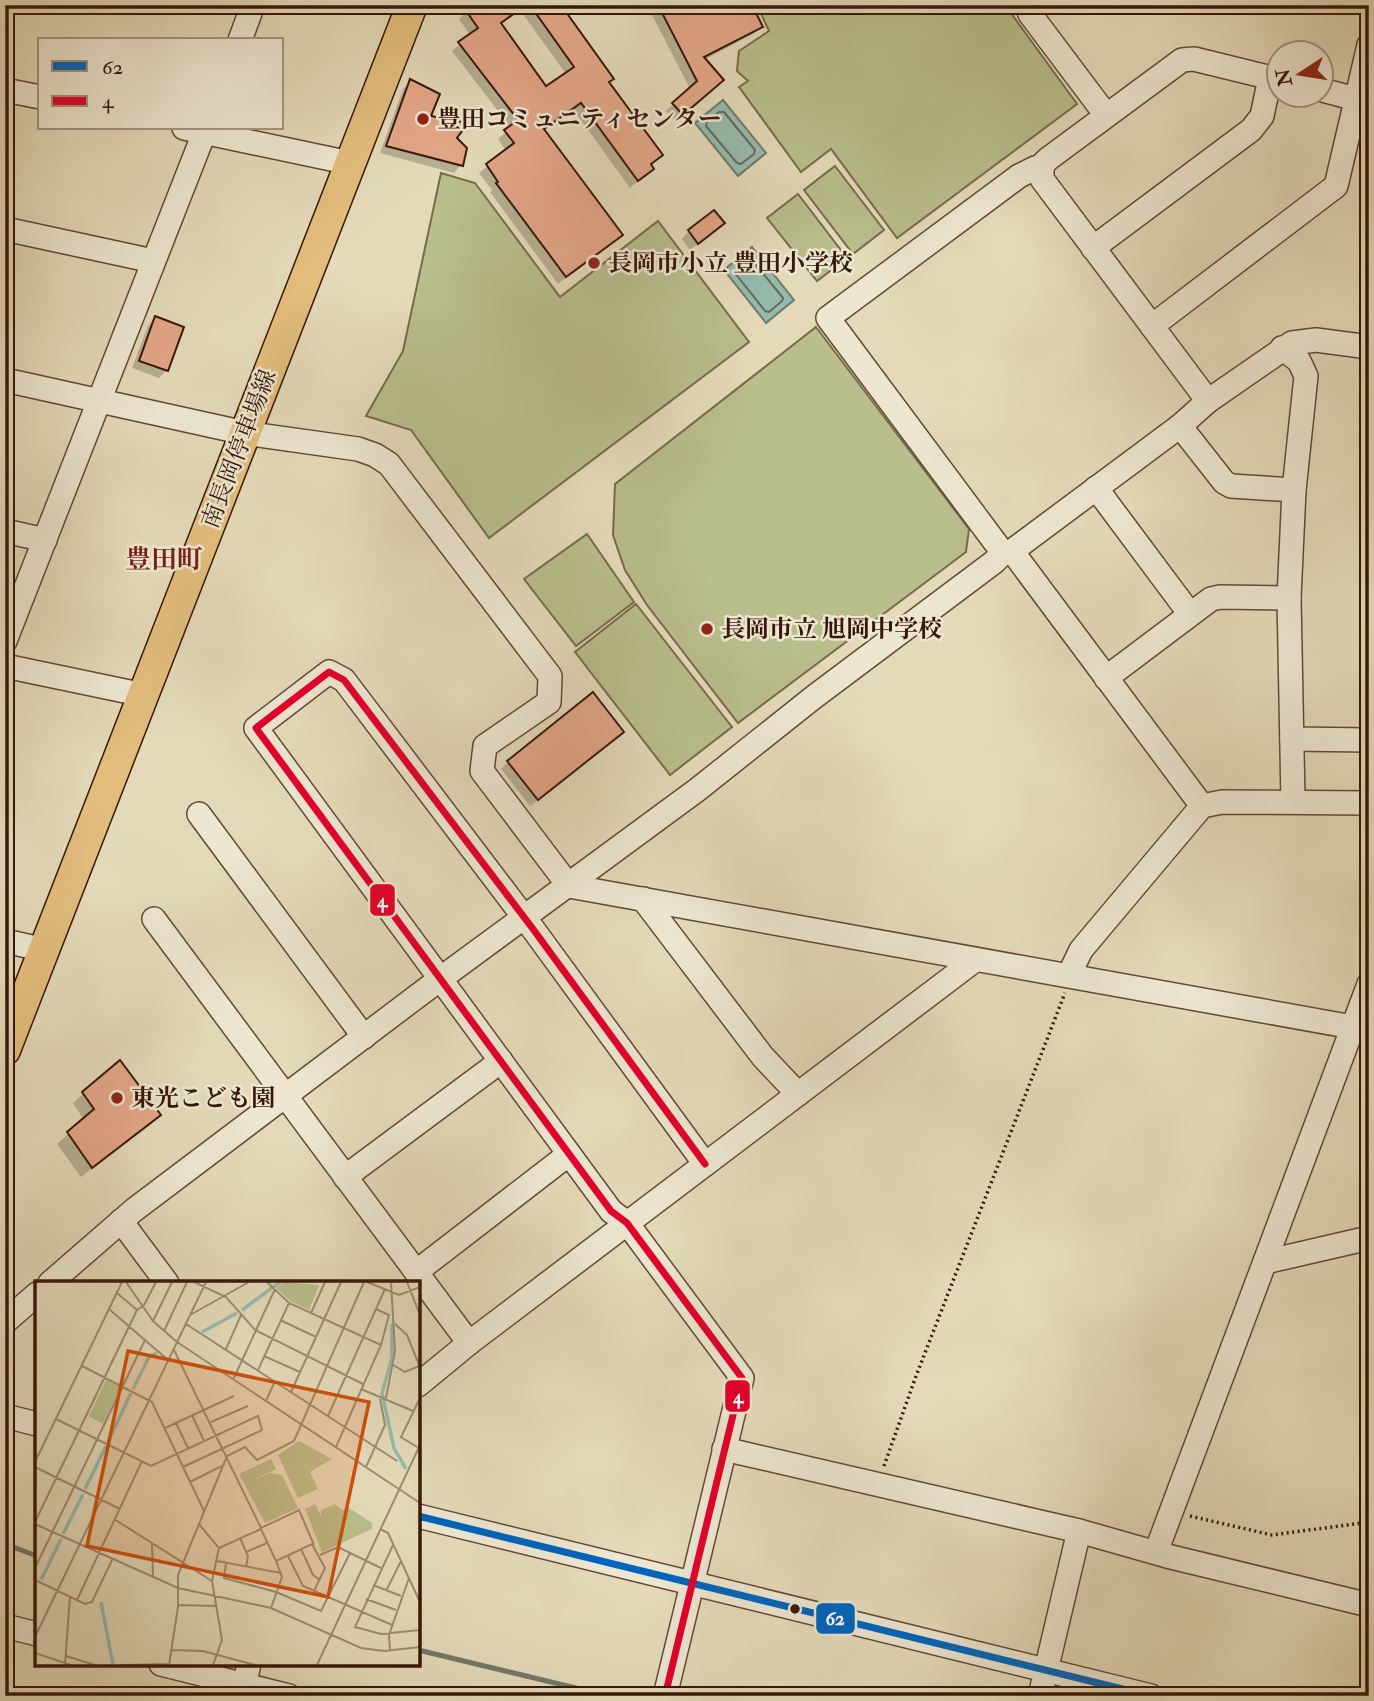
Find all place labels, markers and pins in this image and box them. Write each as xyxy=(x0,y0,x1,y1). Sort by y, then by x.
place label: 豊田コミュニティセンター xyxy=(437,104,722,135)
marker: 豊田コミュニティセンター xyxy=(415,111,431,127)
place label: 長岡市小立 豊田小学校 xyxy=(608,248,853,279)
marker: 長岡市小立 豊田小学校 xyxy=(586,255,602,271)
place label: 長岡市立 旭岡中学校 xyxy=(721,614,942,645)
marker: 長岡市立 旭岡中学校 xyxy=(699,621,715,637)
place label: 東光こども園 xyxy=(131,1083,275,1114)
marker: 東光こども園 xyxy=(109,1090,125,1106)
unlabelled marker xyxy=(788,1602,802,1616)

